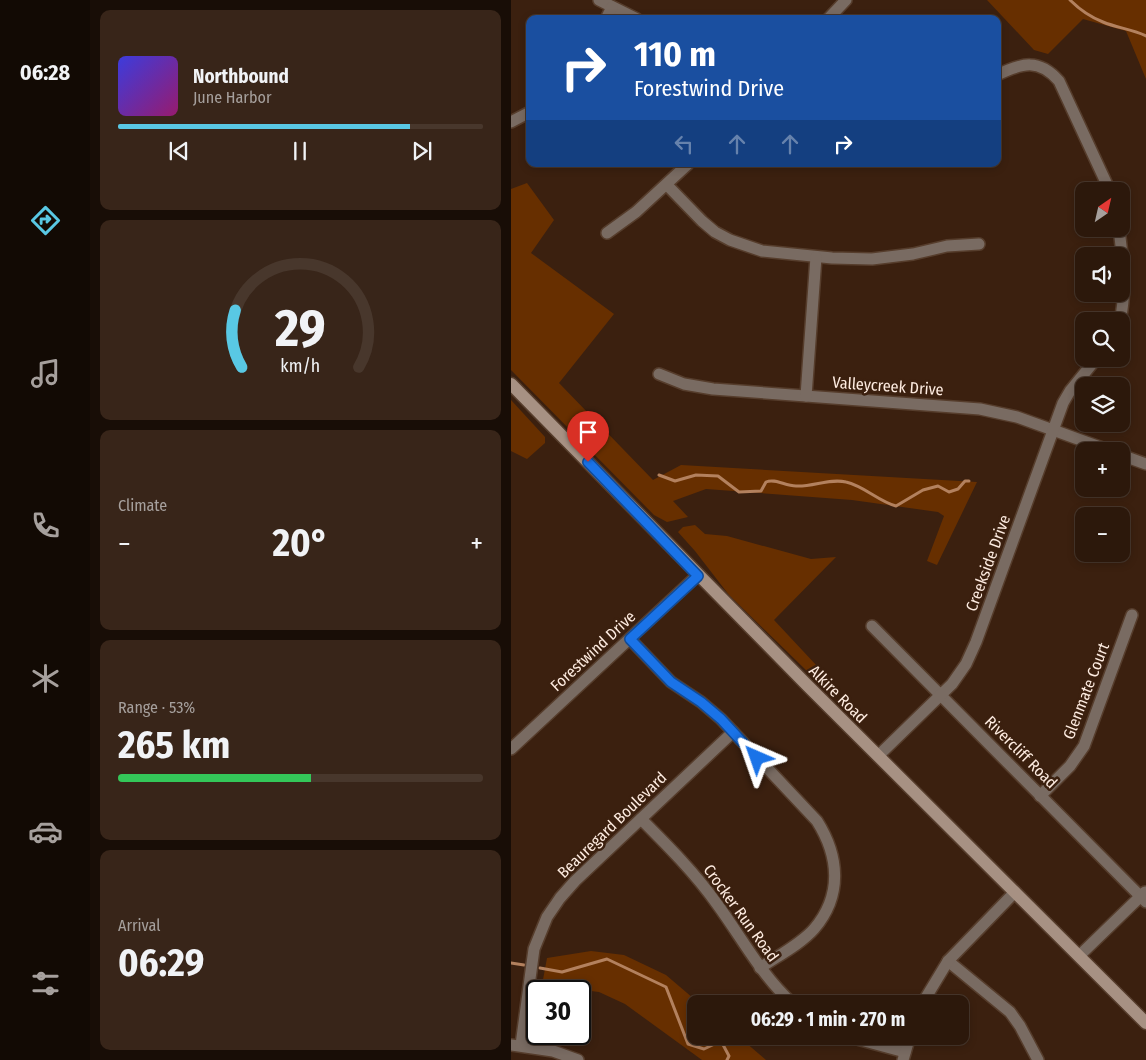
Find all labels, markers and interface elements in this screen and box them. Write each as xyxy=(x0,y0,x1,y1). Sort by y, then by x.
text: 110 m xyxy=(634,33,716,75)
icon: right xyxy=(551,35,616,100)
text: 06:28 xyxy=(20,59,70,86)
text: Northbound xyxy=(193,65,289,88)
text: Forestwind Drive xyxy=(634,75,784,102)
text: June Harbor xyxy=(193,88,271,107)
icon: left xyxy=(670,130,698,158)
icon: ahead xyxy=(723,130,751,158)
icon: ahead xyxy=(776,130,804,158)
icon: right xyxy=(829,130,857,158)
icon: previous xyxy=(165,137,193,165)
icon: pause xyxy=(286,137,314,165)
icon: next xyxy=(408,137,436,165)
north arrow xyxy=(1075,182,1130,238)
map controls xyxy=(1075,182,1130,562)
icon: directions xyxy=(28,203,63,238)
button: sound xyxy=(1075,247,1130,302)
text: 29 xyxy=(274,297,326,360)
button: search xyxy=(1075,312,1130,367)
text: km/h xyxy=(281,355,320,377)
icon: music xyxy=(28,356,63,391)
street label: Valleycreek Drive xyxy=(832,373,944,399)
button: layers xyxy=(1075,377,1130,432)
pin xyxy=(567,411,609,462)
icon: arrive xyxy=(574,418,602,446)
button: + xyxy=(1075,442,1130,497)
text: Climate xyxy=(118,496,167,515)
button: − xyxy=(1075,507,1130,562)
icon: phone xyxy=(28,508,63,543)
street label: Creekside Drive xyxy=(962,512,1014,614)
text: 20° xyxy=(272,520,329,566)
text: − xyxy=(118,527,131,560)
text: + xyxy=(470,527,483,560)
street label: Forestwind Drive xyxy=(547,607,639,695)
street label: Glenmate Court xyxy=(1059,639,1113,742)
icon: climate xyxy=(28,661,63,696)
street label: Alkire Road xyxy=(805,661,871,727)
text: Range · 53% xyxy=(118,698,195,717)
street label: Rivercliff Road xyxy=(981,712,1061,792)
text: 265 km xyxy=(118,722,230,768)
position arrow xyxy=(730,731,782,783)
street label: Beauregard Boulevard xyxy=(554,768,670,882)
icon: car xyxy=(28,814,63,849)
street label: Crocker Run Road xyxy=(699,861,783,965)
text: Arrival xyxy=(118,916,160,935)
text: 06:29 xyxy=(118,940,204,986)
icon: filters xyxy=(28,966,63,1001)
speed limit sign: 30 xyxy=(526,980,591,1045)
text: 06:29 · 1 min · 270 m xyxy=(751,1008,905,1031)

